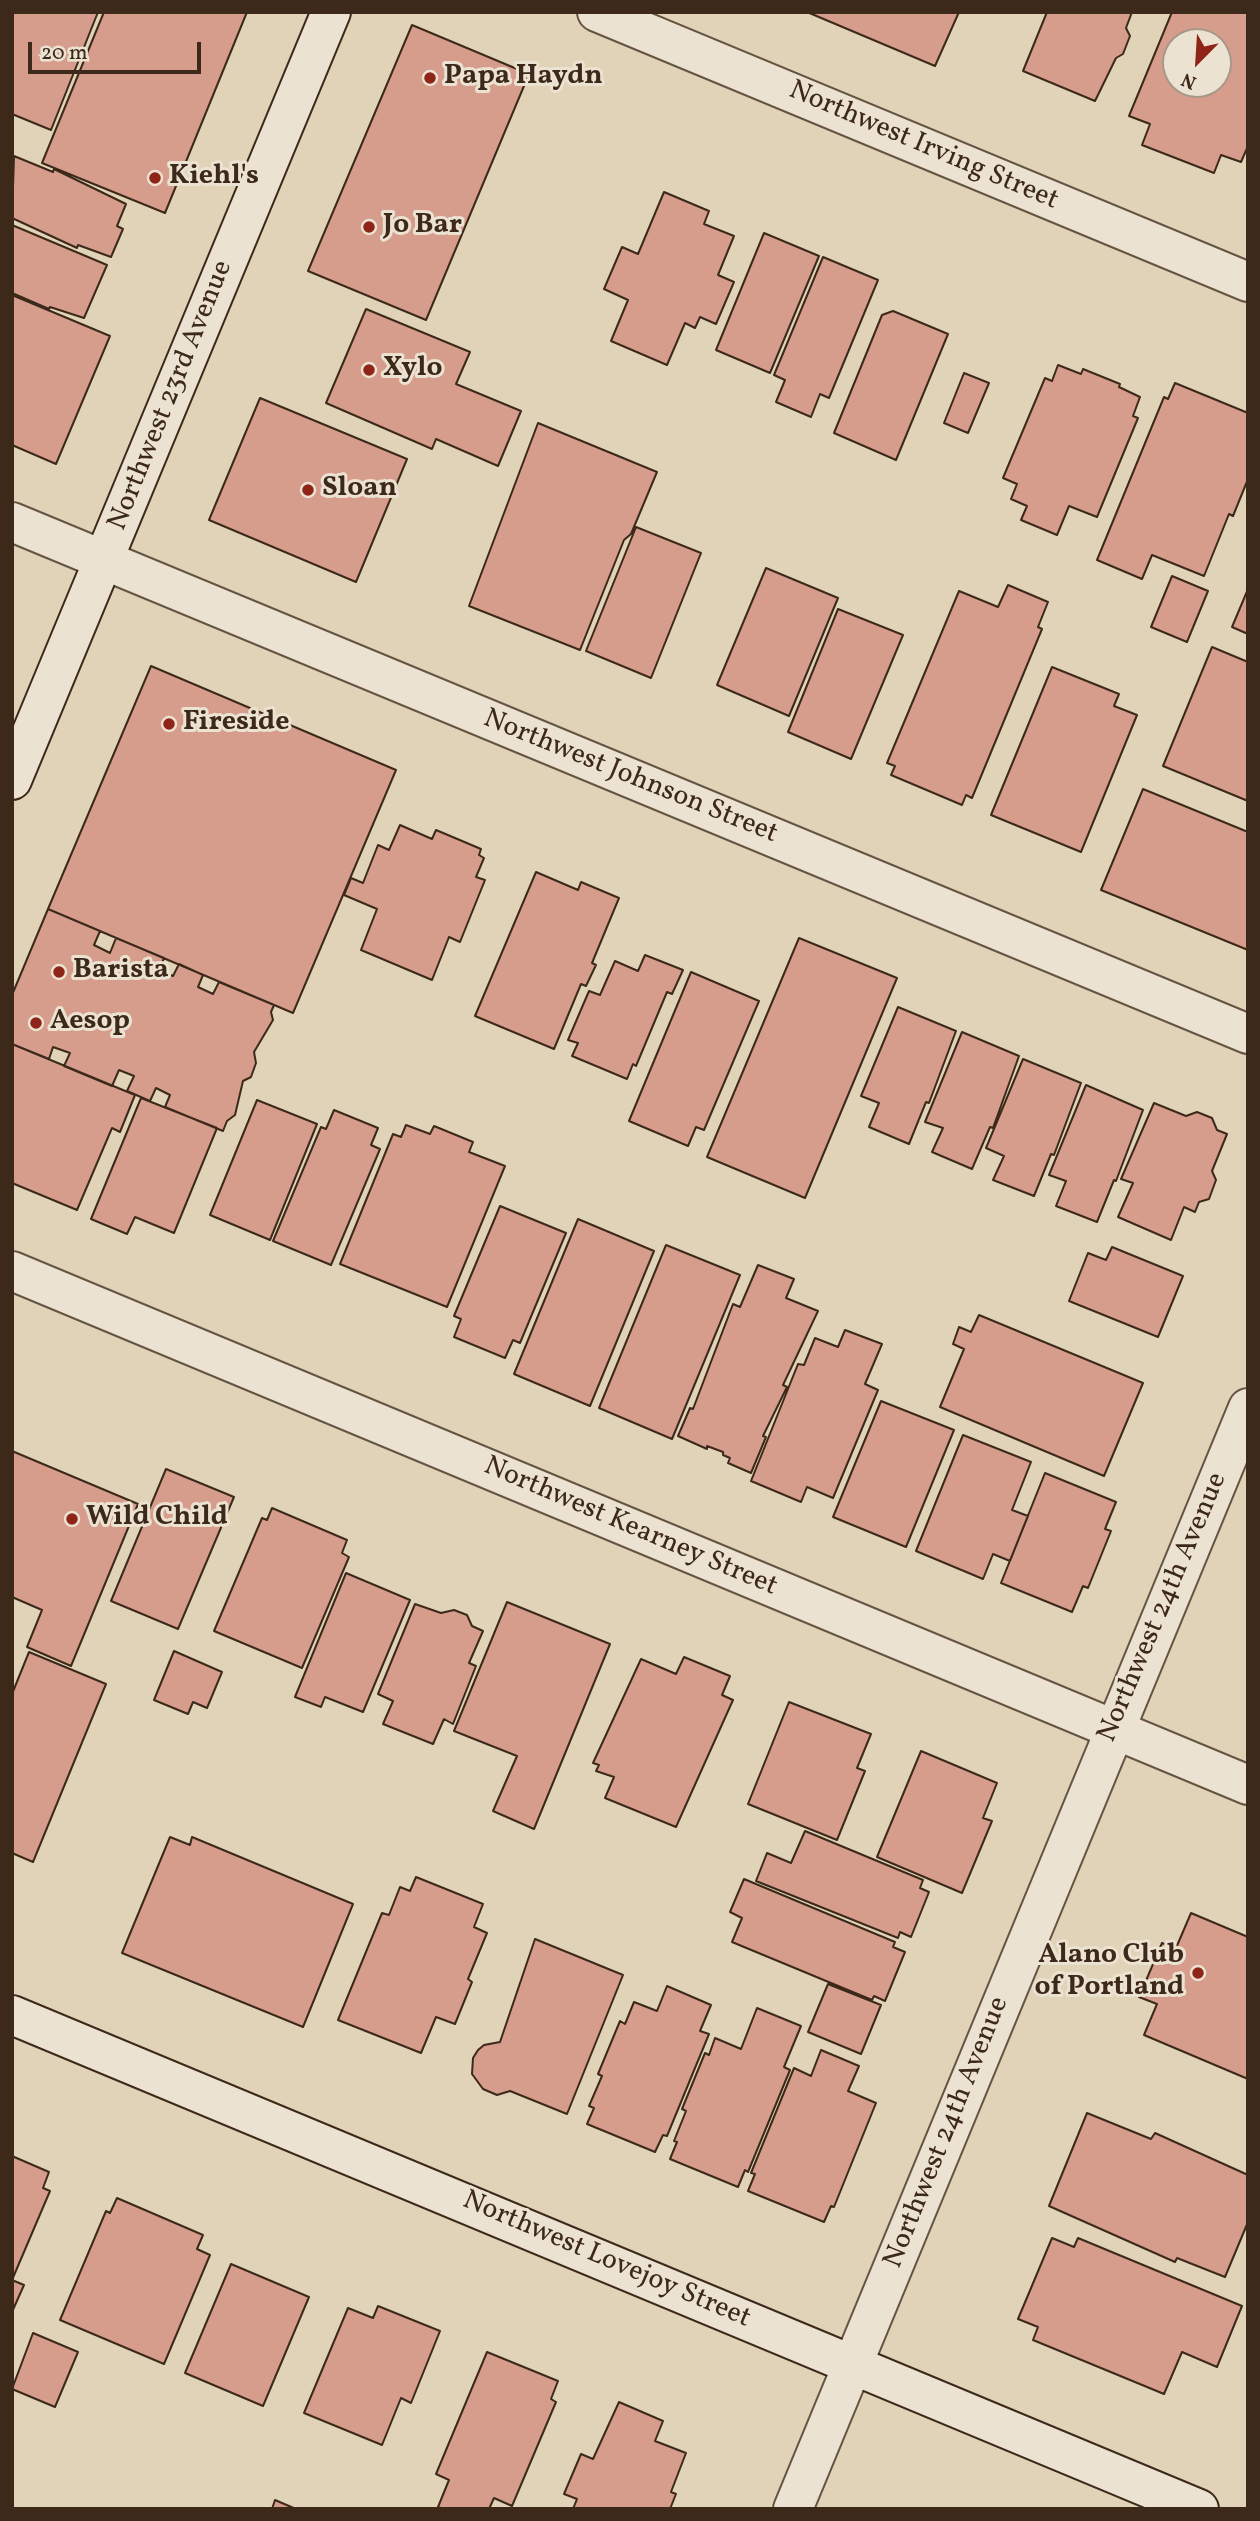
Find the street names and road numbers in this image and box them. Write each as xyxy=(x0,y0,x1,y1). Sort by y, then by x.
street label: Northwest Irving Street xyxy=(783,75,1063,219)
street label: Northwest 23rd Avenue xyxy=(102,256,242,536)
street label: Northwest Johnson Street xyxy=(478,703,782,853)
street label: Northwest Kearney Street xyxy=(478,1451,782,1605)
street label: Northwest 24th Avenue xyxy=(1092,1468,1236,1748)
street label: Northwest 24th Avenue xyxy=(878,1993,1018,2273)
street label: Northwest Lovejoy Street xyxy=(457,2185,755,2337)

